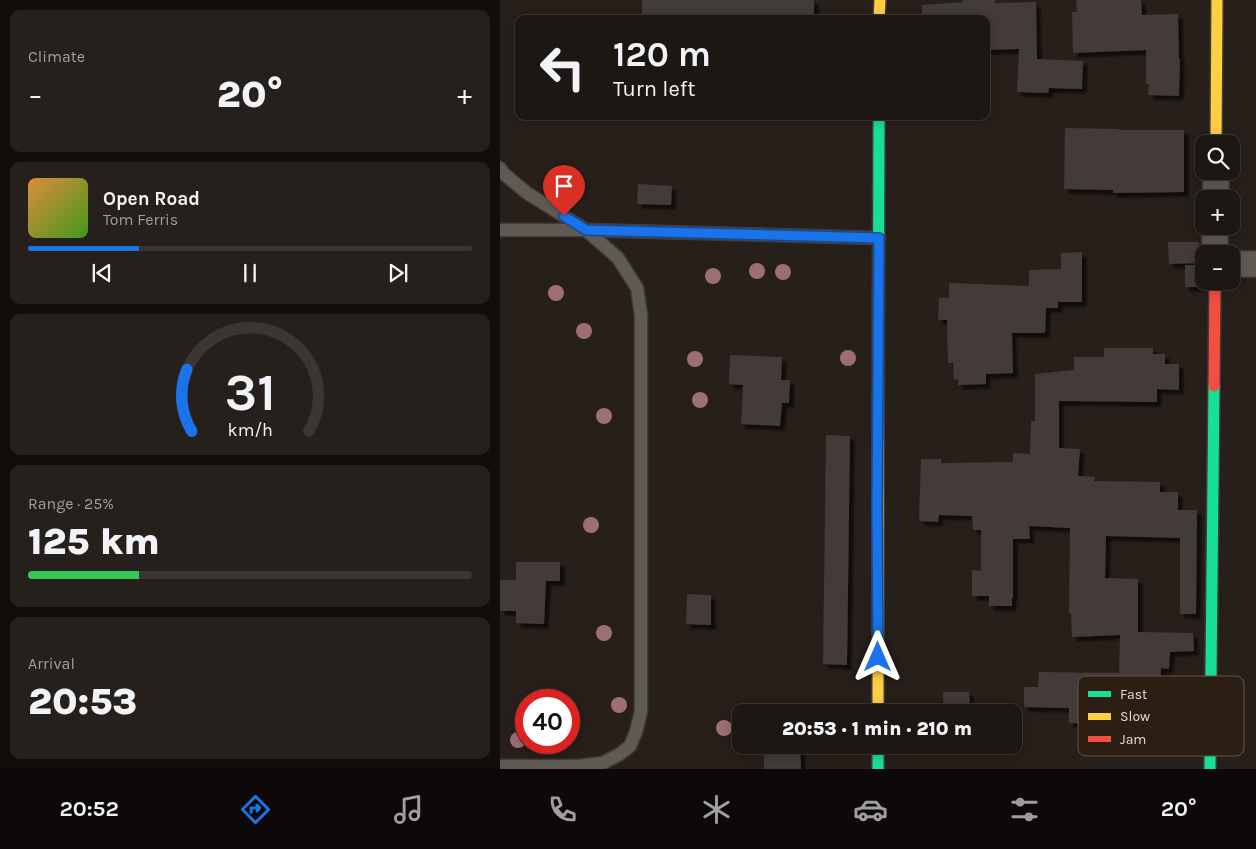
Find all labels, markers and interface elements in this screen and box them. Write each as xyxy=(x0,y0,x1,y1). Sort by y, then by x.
text: 120 m xyxy=(613,34,711,75)
icon: left xyxy=(530,35,595,100)
text: Climate xyxy=(28,47,85,66)
text: 20° xyxy=(217,72,283,117)
text: Turn left xyxy=(613,76,696,102)
text: − xyxy=(28,78,43,111)
text: + xyxy=(457,78,472,111)
map controls xyxy=(1195,135,1240,290)
button: search xyxy=(1195,135,1240,180)
pin xyxy=(543,165,585,216)
icon: arrive xyxy=(550,172,578,200)
text: Open Road xyxy=(103,188,200,210)
button: + xyxy=(1195,190,1240,235)
text: Tom Ferris xyxy=(103,210,178,229)
button: − xyxy=(1195,245,1240,290)
icon: previous xyxy=(88,259,116,287)
icon: pause xyxy=(236,259,264,287)
icon: next xyxy=(384,259,412,287)
text: 31 xyxy=(225,362,275,423)
text: km/h xyxy=(227,420,273,441)
text: Range · 25% xyxy=(28,494,114,513)
text: 125 km xyxy=(28,519,160,564)
position arrow xyxy=(851,630,903,682)
text: Arrival xyxy=(28,654,75,673)
legend xyxy=(1078,676,1244,756)
text: 20:53 xyxy=(28,679,137,724)
text: Fast xyxy=(1120,686,1147,703)
speed limit sign: 40 xyxy=(515,689,580,754)
text: Slow xyxy=(1120,708,1150,725)
text: 20:53 · 1 min · 210 m xyxy=(782,718,972,740)
text: Jam xyxy=(1120,731,1146,748)
icon: directions xyxy=(238,792,273,827)
icon: music xyxy=(391,792,426,827)
icon: phone xyxy=(545,792,580,827)
icon: climate xyxy=(699,792,734,827)
icon: car xyxy=(853,792,888,827)
icon: filters xyxy=(1007,792,1042,827)
text: 20:52 xyxy=(59,796,119,822)
text: 20° xyxy=(1161,796,1197,822)

